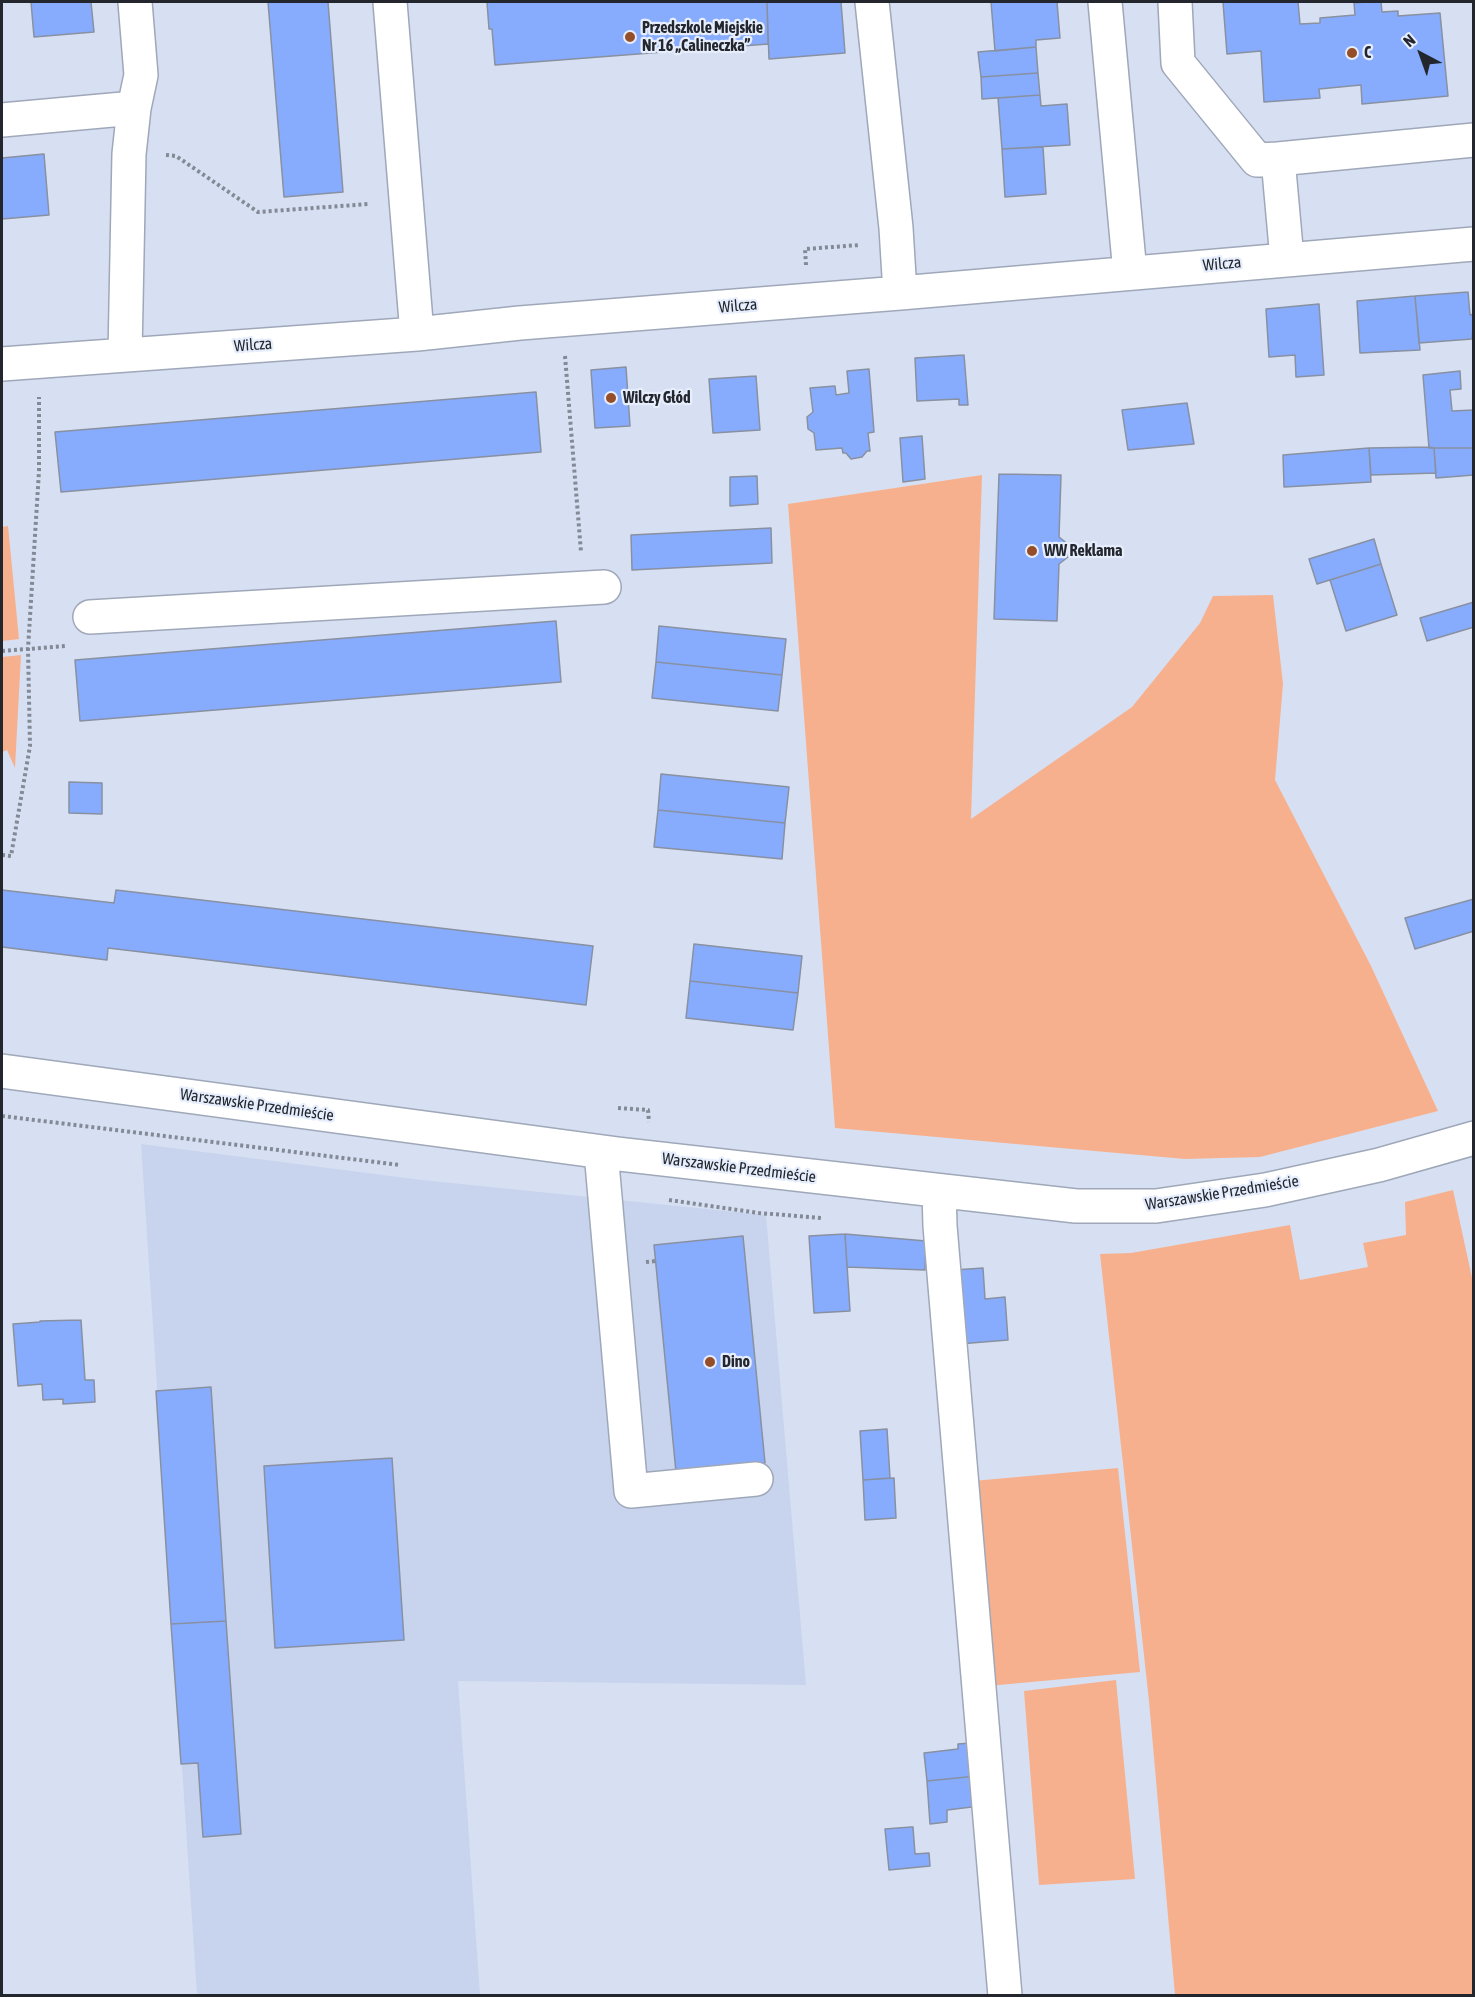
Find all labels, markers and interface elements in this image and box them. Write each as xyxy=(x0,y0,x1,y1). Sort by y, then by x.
place label: Przedszkole Miejskie Nr 16 „Calineczka” xyxy=(642,18,763,56)
north arrow xyxy=(1391,24,1451,84)
marker: Przedszkole Miejskie Nr 16 „Calineczka” xyxy=(623,30,637,44)
text: N xyxy=(1400,31,1419,50)
place label: C xyxy=(1364,43,1371,63)
marker: C xyxy=(1345,46,1359,60)
street label: Wilcza xyxy=(1202,253,1242,275)
street label: Wilcza xyxy=(718,295,758,317)
street label: Wilcza xyxy=(233,334,273,356)
place label: Wilczy Głód xyxy=(623,388,690,408)
marker: Wilczy Głód xyxy=(604,391,618,405)
place label: WW Reklama xyxy=(1044,541,1122,561)
marker: WW Reklama xyxy=(1025,544,1039,558)
street label: Warszawskie Przedmieście xyxy=(179,1085,335,1125)
street label: Warszawskie Przedmieście xyxy=(661,1149,817,1187)
street label: Warszawskie Przedmieście xyxy=(1144,1171,1300,1215)
place label: Dino xyxy=(722,1352,750,1372)
marker: Dino xyxy=(703,1355,717,1369)

